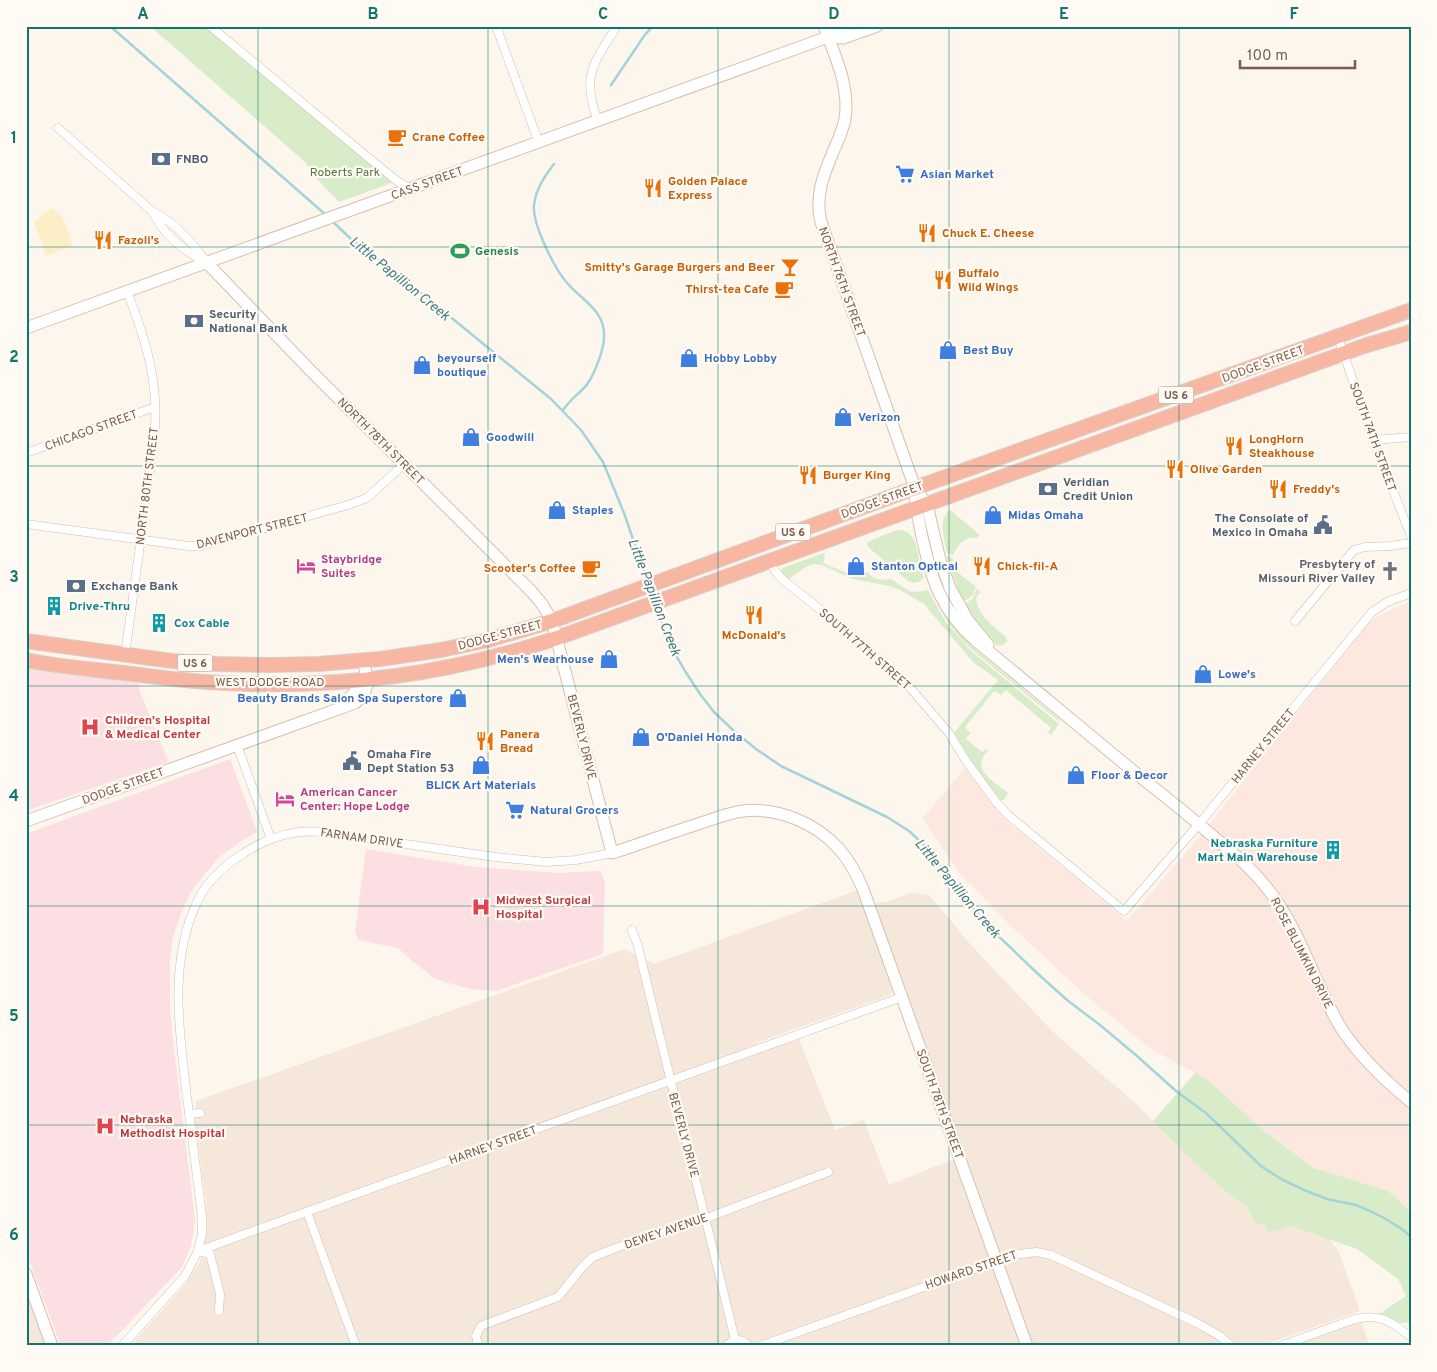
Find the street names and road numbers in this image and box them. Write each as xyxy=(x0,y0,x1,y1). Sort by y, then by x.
street label: CASS STREET xyxy=(389,163,466,204)
street label: NORTH 76TH STREET xyxy=(814,225,868,340)
street label: DODGE STREET xyxy=(1220,343,1307,387)
street label: SOUTH 74TH STREET xyxy=(1345,380,1399,494)
road number: US 6 xyxy=(1158,386,1194,404)
street label: NORTH 78TH STREET xyxy=(333,395,427,489)
street label: CHICAGO STREET xyxy=(43,407,140,455)
street label: NORTH 80TH STREET xyxy=(133,426,163,546)
street label: DODGE STREET xyxy=(839,479,926,523)
street label: DAVENPORT STREET xyxy=(195,510,310,554)
road number: US 6 xyxy=(776,524,810,540)
street label: SOUTH 77TH STREET xyxy=(815,605,914,694)
street label: DODGE STREET xyxy=(456,617,544,655)
road number: US 6 xyxy=(178,654,212,671)
street label: WEST DODGE ROAD xyxy=(216,675,324,691)
street label: BEVERLY DRIVE xyxy=(563,693,599,782)
street label: HARNEY STREET xyxy=(1228,706,1299,788)
street label: DODGE STREET xyxy=(80,765,167,809)
street label: FARNAM DRIVE xyxy=(319,825,405,853)
street label: ROSE BLUMKIN DRIVE xyxy=(1266,895,1336,1012)
street label: SOUTH 78TH STREET xyxy=(912,1047,966,1162)
street label: BEVERLY DRIVE xyxy=(664,1091,702,1180)
street label: HARNEY STREET xyxy=(447,1123,540,1169)
street label: DEWEY AVENUE xyxy=(622,1210,710,1254)
street label: HOWARD STREET xyxy=(923,1248,1019,1294)

